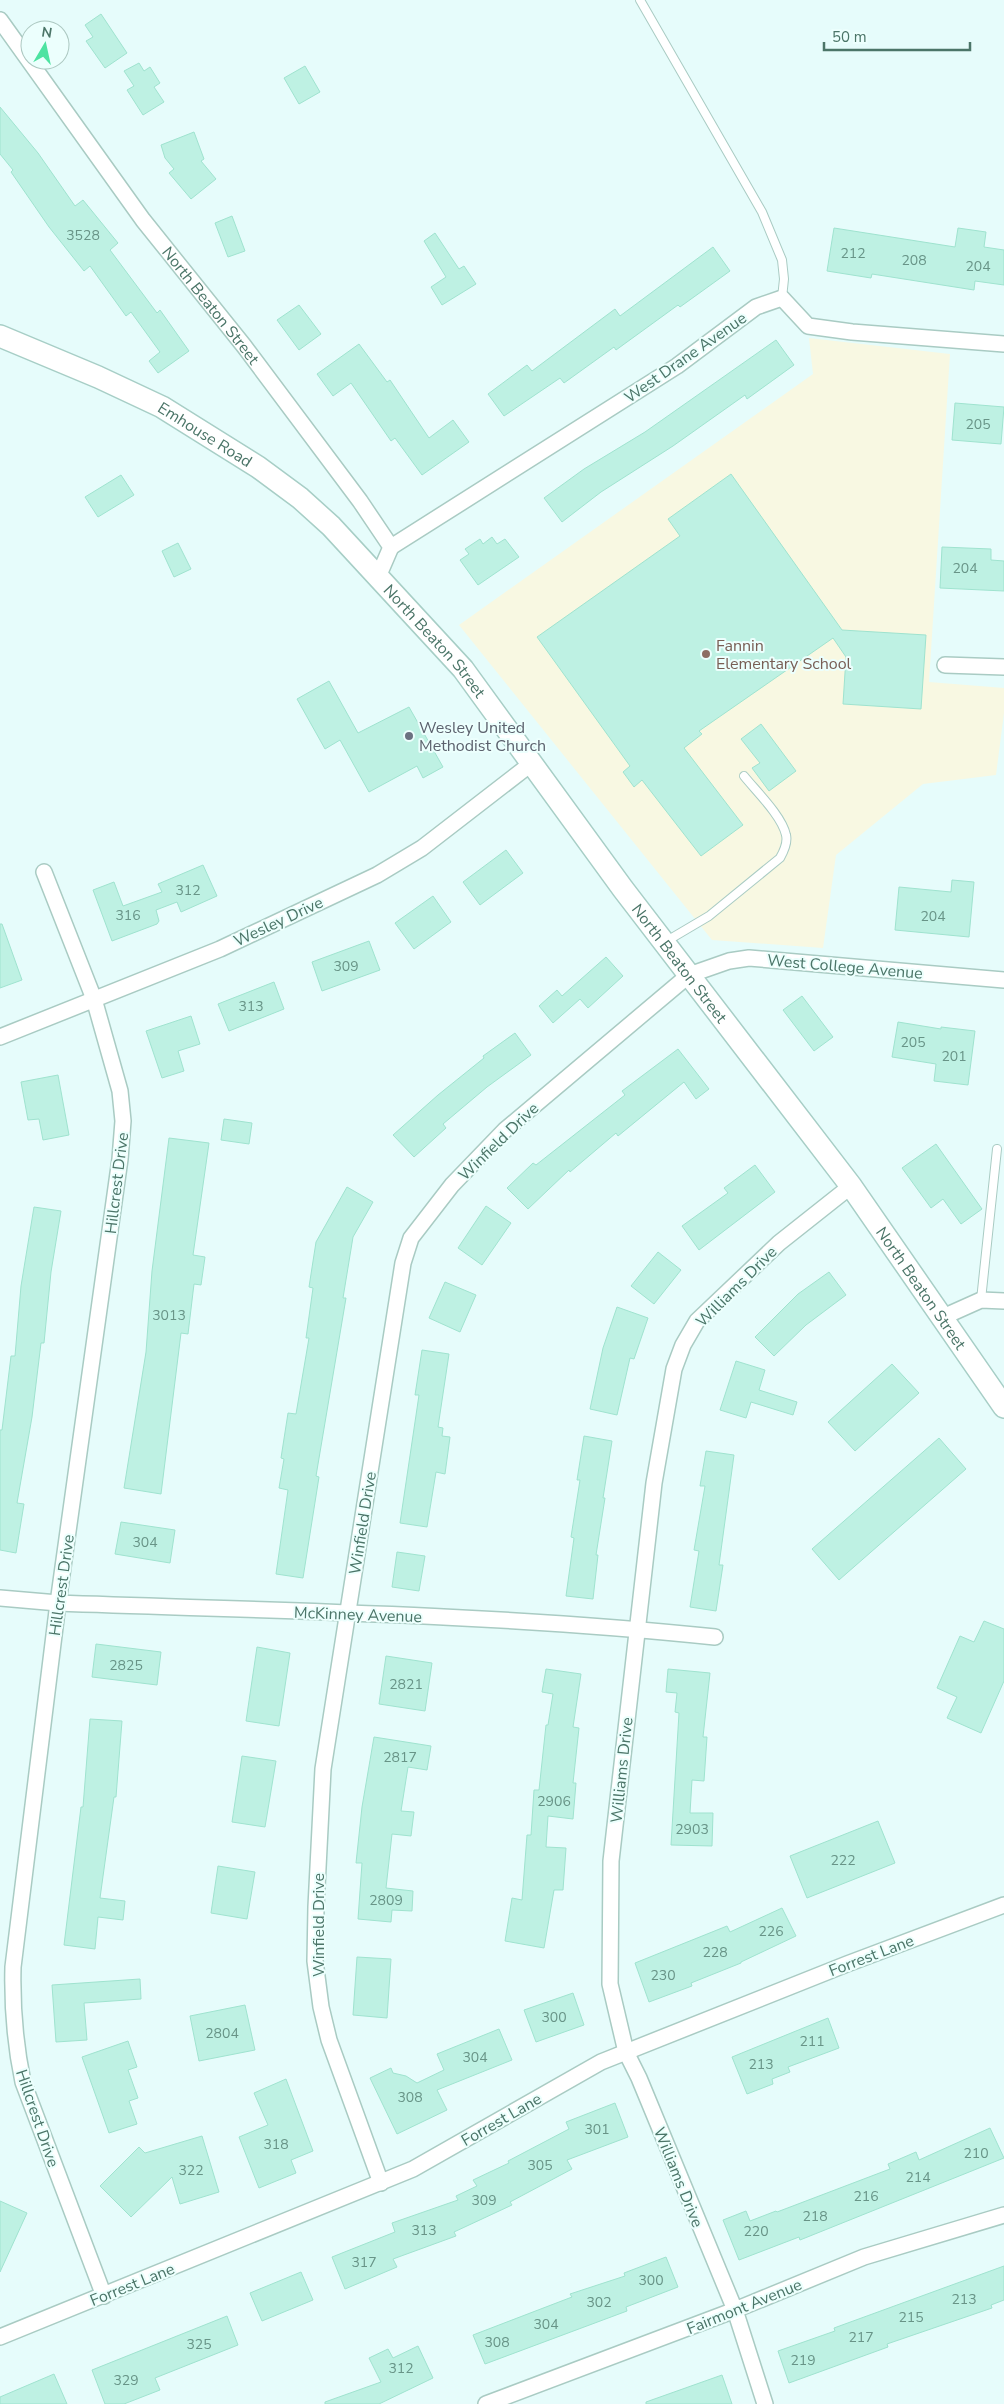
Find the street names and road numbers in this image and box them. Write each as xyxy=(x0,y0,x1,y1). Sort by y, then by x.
street label: North Beaton Street xyxy=(157,242,264,370)
street label: West Drane Avenue xyxy=(620,307,751,408)
street label: Emhouse Road xyxy=(153,397,256,473)
street label: North Beaton Street xyxy=(378,580,491,703)
street label: Wesley Drive xyxy=(230,892,327,952)
street label: North Beaton Street xyxy=(626,899,732,1028)
street label: West College Avenue xyxy=(766,949,924,985)
street label: Winfield Drive xyxy=(454,1098,544,1186)
street label: Hillcrest Drive xyxy=(100,1131,134,1235)
street label: North Beaton Street xyxy=(870,1223,971,1355)
street label: Williams Drive xyxy=(691,1241,782,1332)
street label: Winfield Drive xyxy=(344,1470,382,1576)
street label: Hillcrest Drive xyxy=(44,1533,80,1637)
street label: McKinney Avenue xyxy=(294,1602,422,1628)
street label: Williams Drive xyxy=(605,1716,638,1824)
street label: Winfield Drive xyxy=(308,1873,330,1977)
street label: Forrest Lane xyxy=(826,1930,917,1982)
street label: Hillcrest Drive xyxy=(10,2066,64,2170)
street label: Forrest Lane xyxy=(457,2088,546,2152)
street label: Williams Drive xyxy=(648,2124,708,2231)
street label: Forrest Lane xyxy=(87,2258,178,2312)
street label: Fairmont Avenue xyxy=(684,2274,805,2340)

